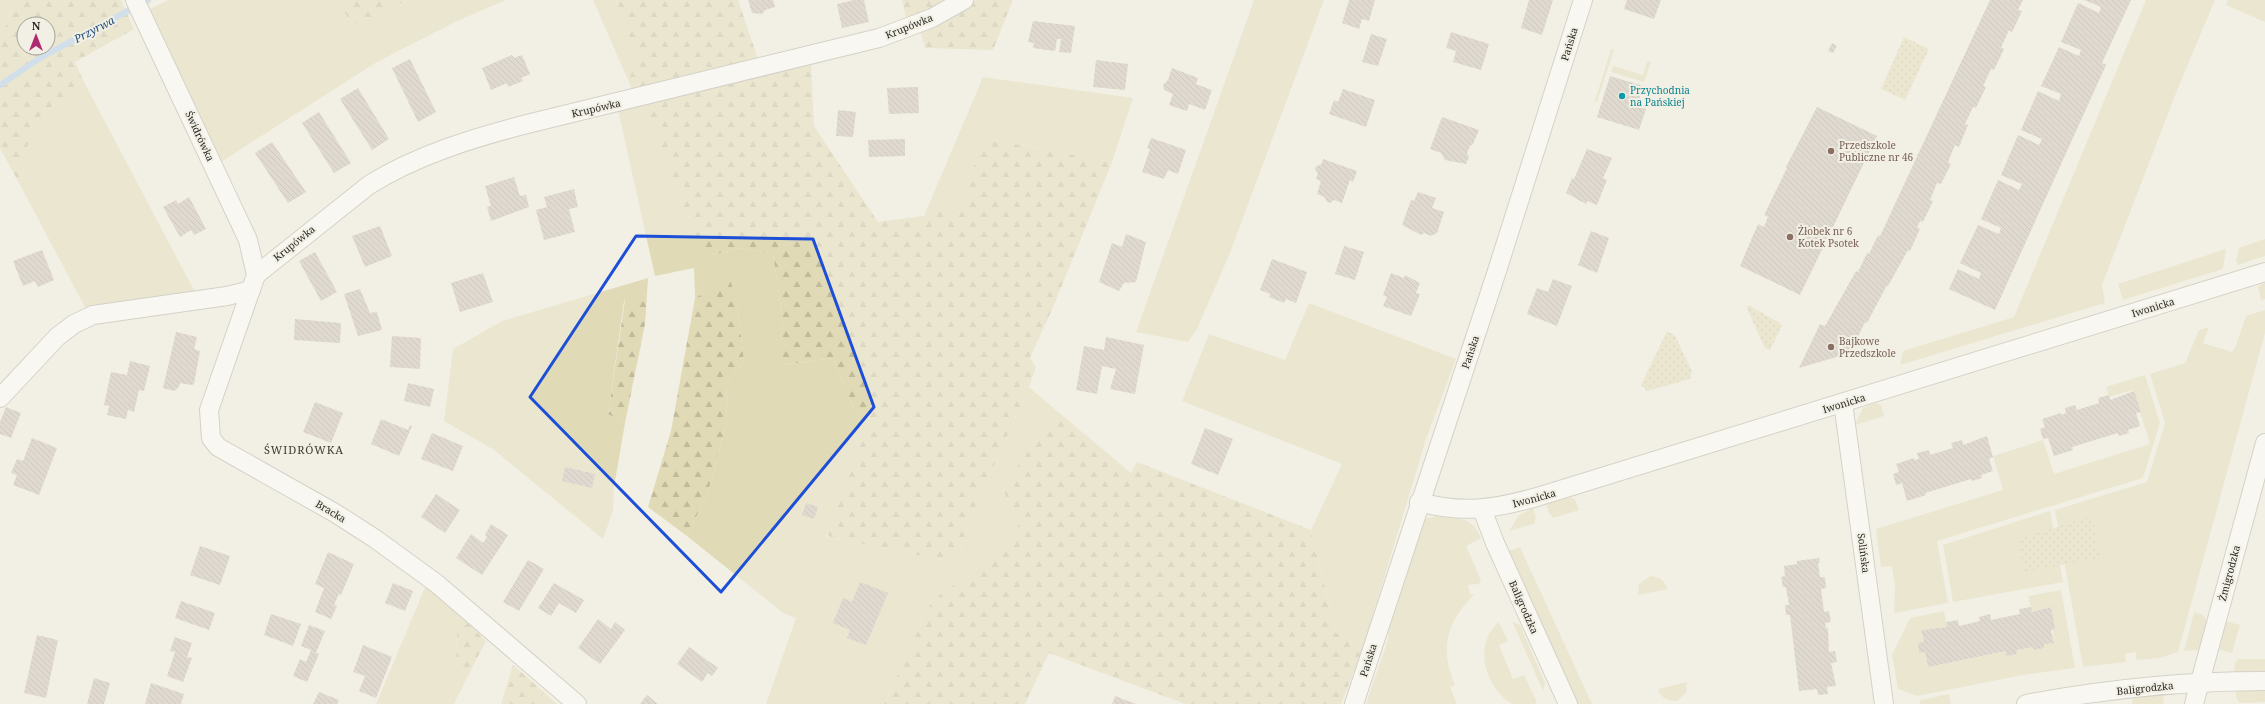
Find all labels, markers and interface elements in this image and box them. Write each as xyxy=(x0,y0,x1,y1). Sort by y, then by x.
street label: Krupówka xyxy=(883,10,935,42)
water label: Przyrwa xyxy=(70,12,117,46)
north arrow xyxy=(16,16,56,56)
text: N xyxy=(32,18,41,33)
street label: Pańska xyxy=(1557,25,1581,62)
place label: Przychodnia na Pańskiej xyxy=(1630,83,1690,109)
marker: Przychodnia na Pańskiej xyxy=(1617,91,1627,101)
street label: Krupówka xyxy=(570,95,622,120)
street label: Świdrówka xyxy=(182,109,218,164)
place label: Przedszkole Publiczne nr 46 xyxy=(1839,138,1914,164)
marker: Przedszkole Publiczne nr 46 xyxy=(1826,146,1836,156)
street label: Krupówka xyxy=(270,222,318,264)
place label: Żłobek nr 6 Kotek Psotek xyxy=(1798,224,1859,250)
marker: Żłobek nr 6 Kotek Psotek xyxy=(1785,232,1795,242)
street label: Iwonicka xyxy=(2130,294,2176,320)
street label: Pańska xyxy=(1458,333,1482,370)
place label: Bajkowe Przedszkole xyxy=(1839,334,1896,360)
marker: Bajkowe Przedszkole xyxy=(1826,342,1836,352)
street label: Iwonicka xyxy=(1821,390,1867,416)
district label: ŚWIDRÓWKA xyxy=(264,442,344,457)
street label: Iwonicka xyxy=(1511,485,1557,510)
street label: Bracka xyxy=(313,496,349,526)
street label: Solińska xyxy=(1855,532,1873,574)
street label: Żmigrodzka xyxy=(2215,543,2243,602)
street label: Baligrodzka xyxy=(1506,578,1542,636)
street label: Pańska xyxy=(1356,641,1380,678)
street label: Baligrodzka xyxy=(2116,678,2174,698)

